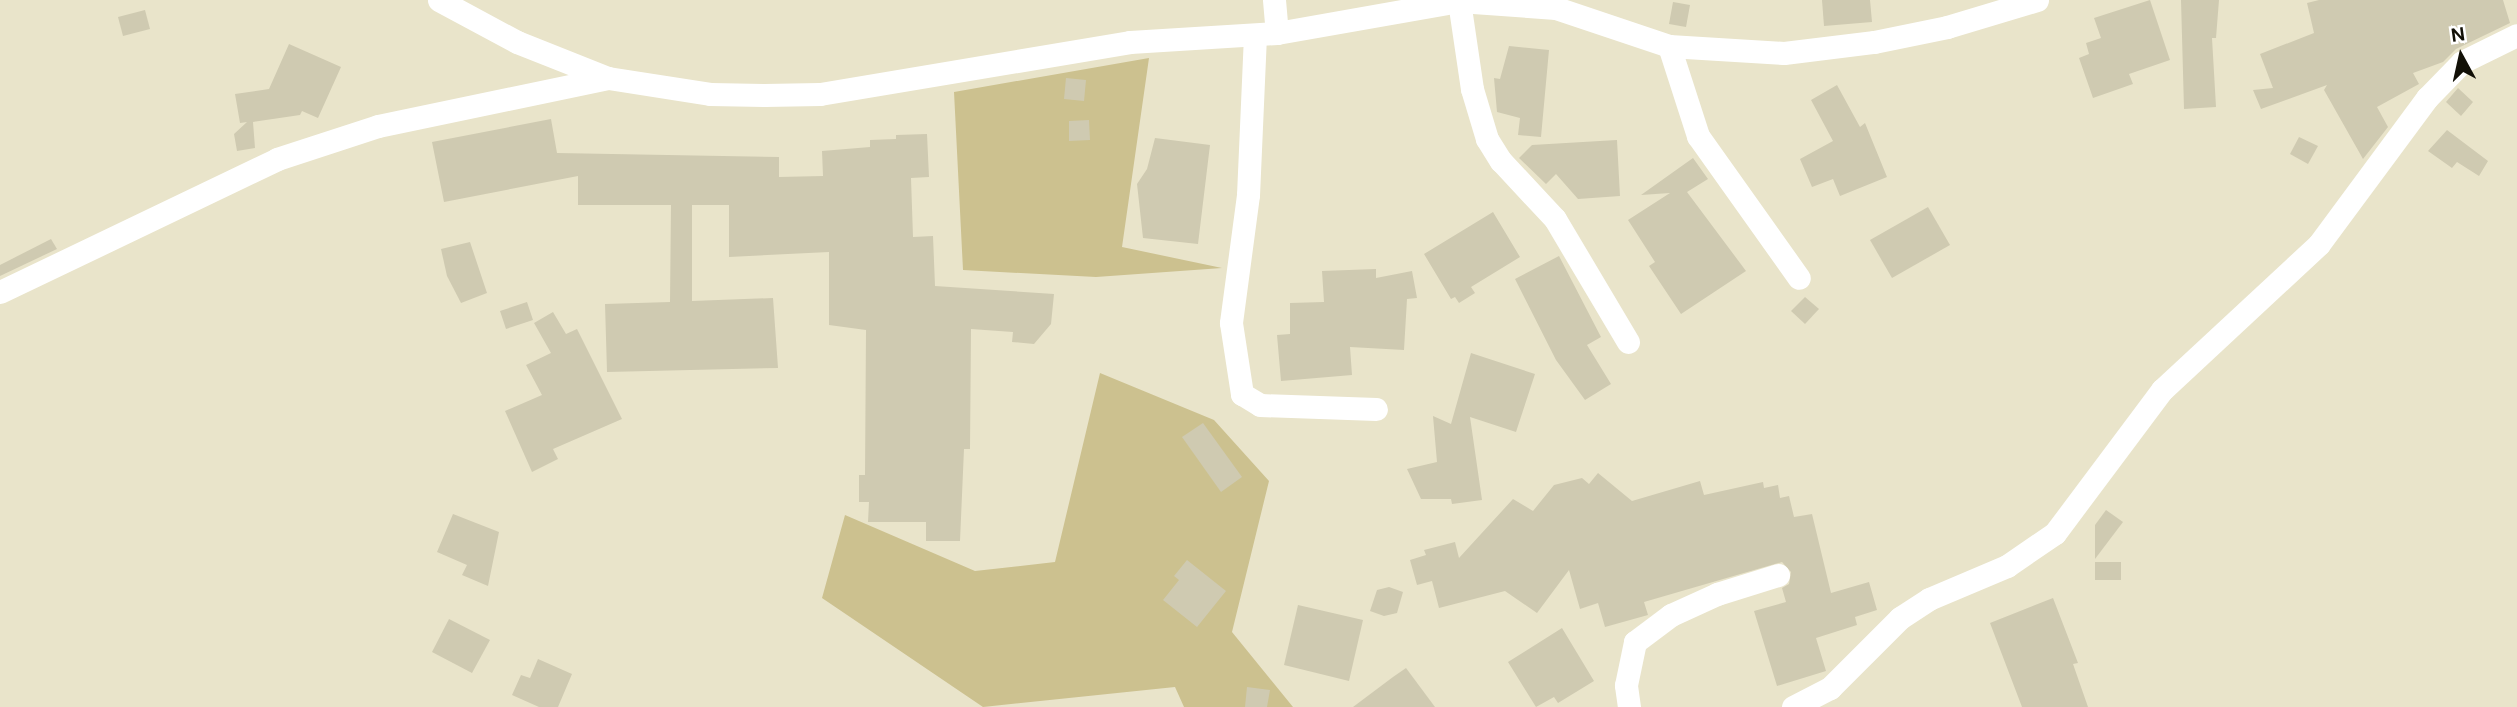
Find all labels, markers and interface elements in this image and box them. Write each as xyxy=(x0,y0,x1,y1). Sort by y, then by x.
north arrow xyxy=(2426,21,2496,91)
text: N xyxy=(2449,21,2467,48)

